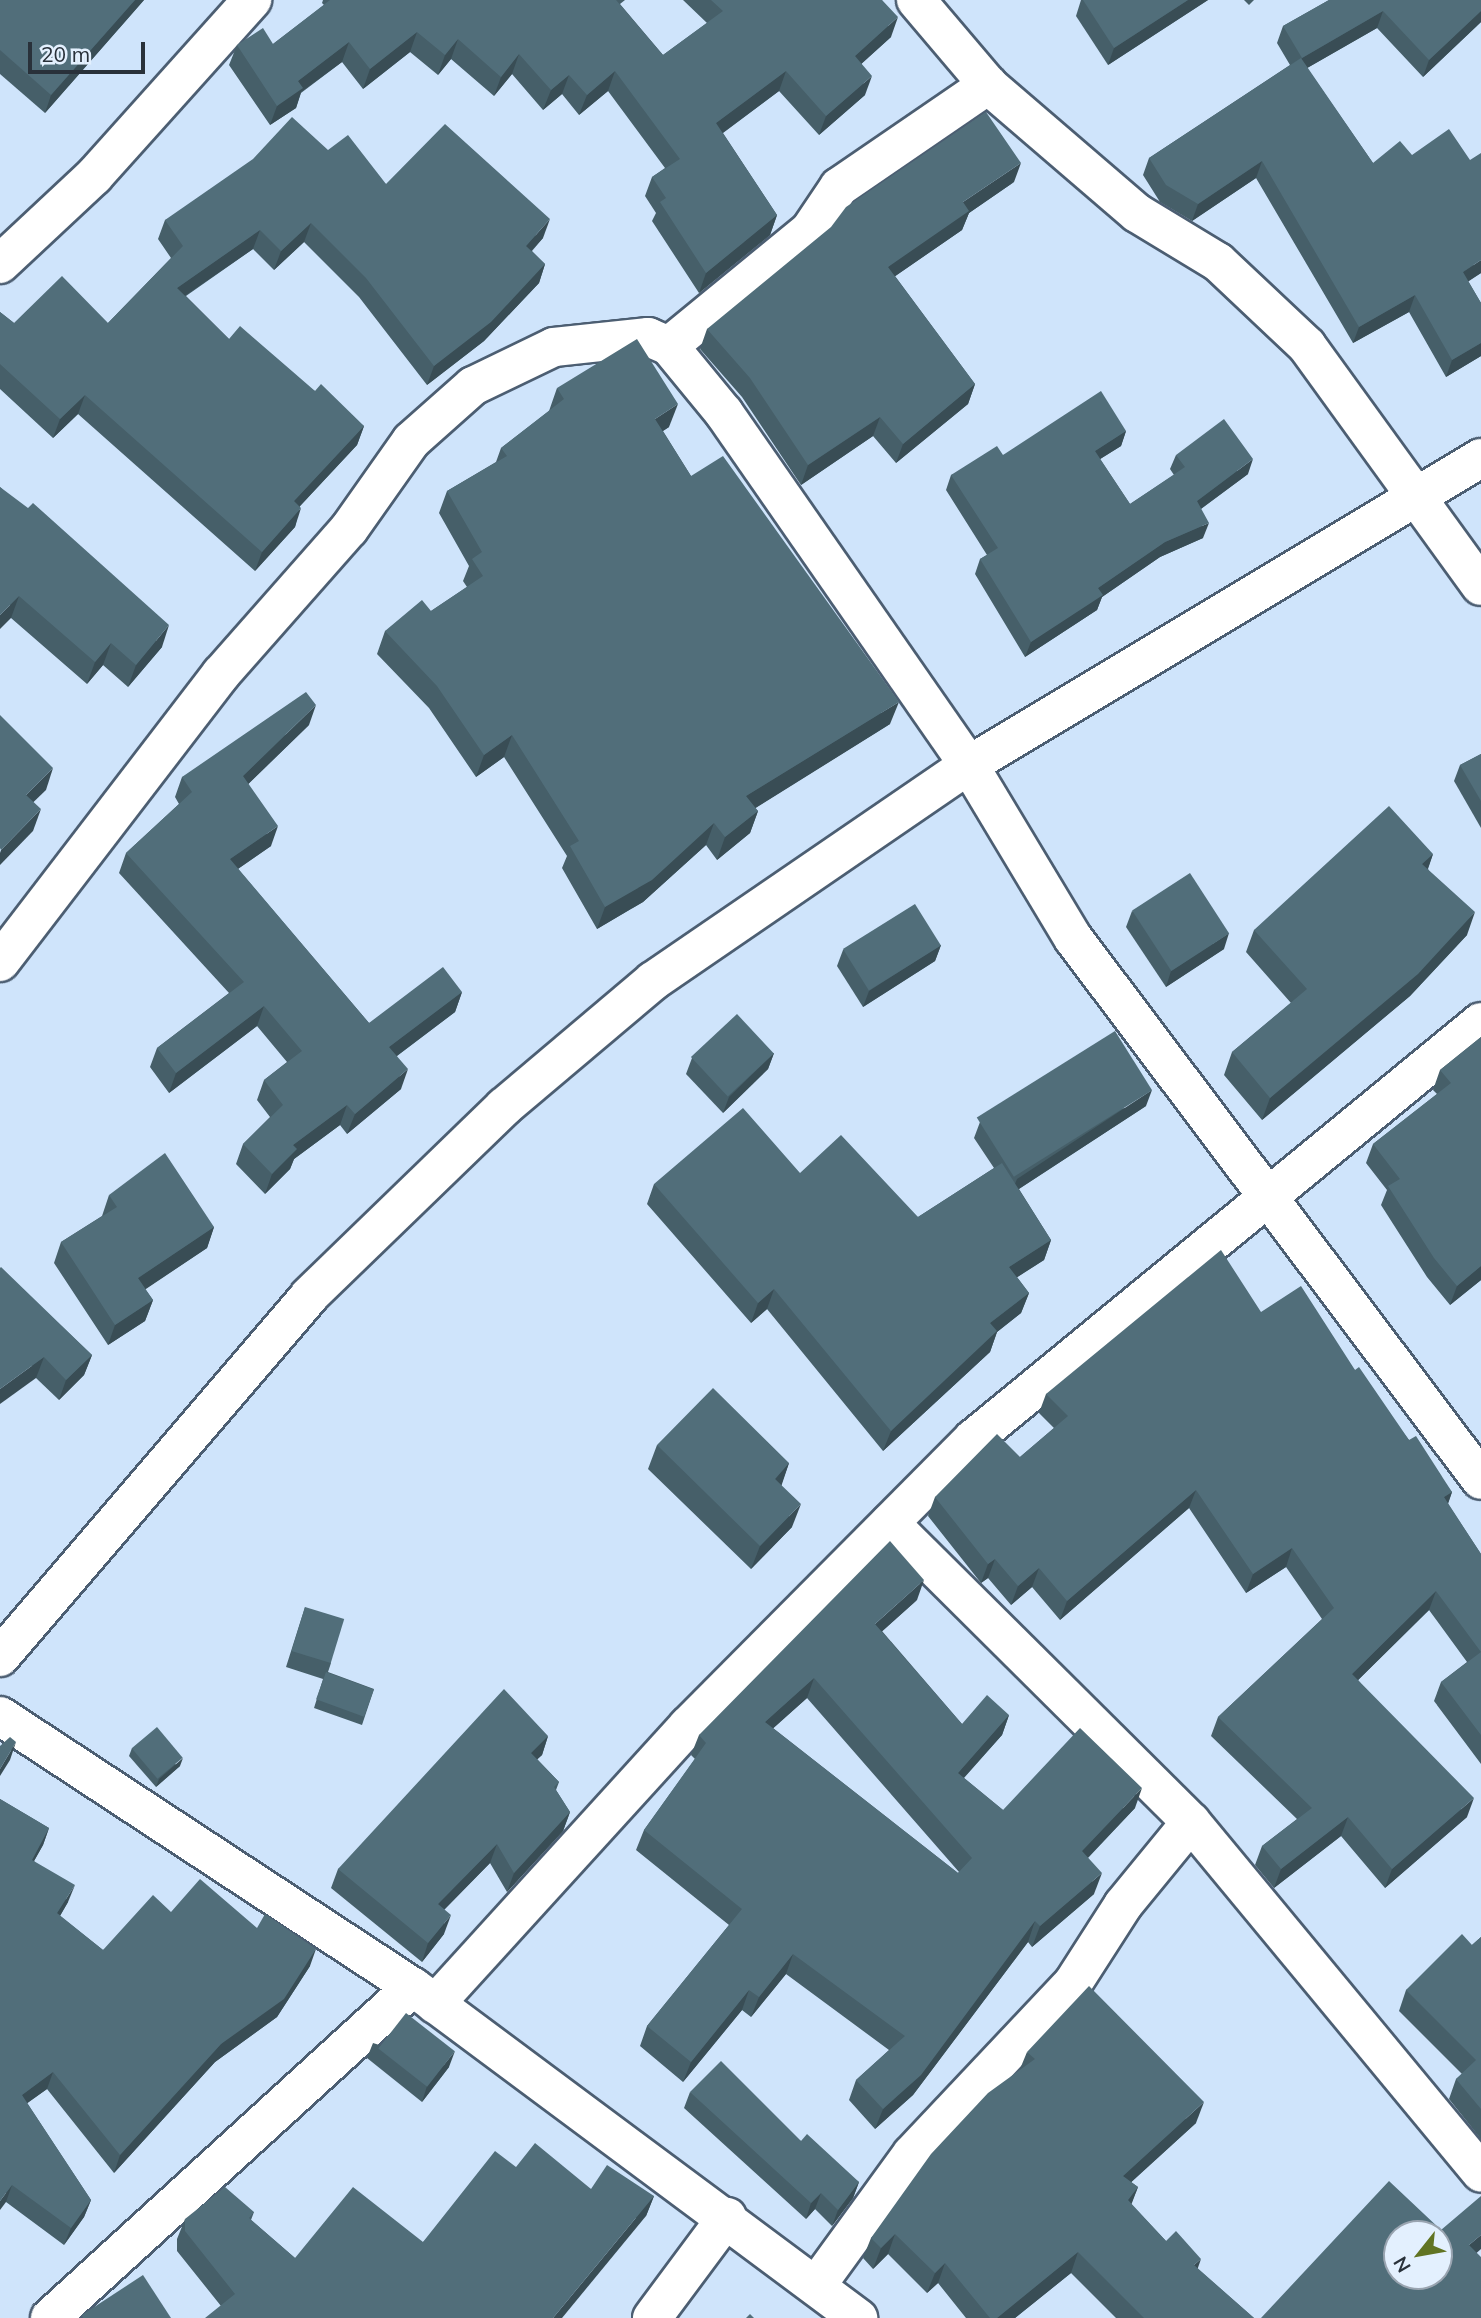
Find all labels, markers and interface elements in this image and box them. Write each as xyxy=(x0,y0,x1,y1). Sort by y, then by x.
scale bar xyxy=(32,28,149,72)
text: 20 m xyxy=(41,41,90,67)
north arrow xyxy=(1383,2220,1453,2290)
text: N xyxy=(1388,2252,1416,2277)

